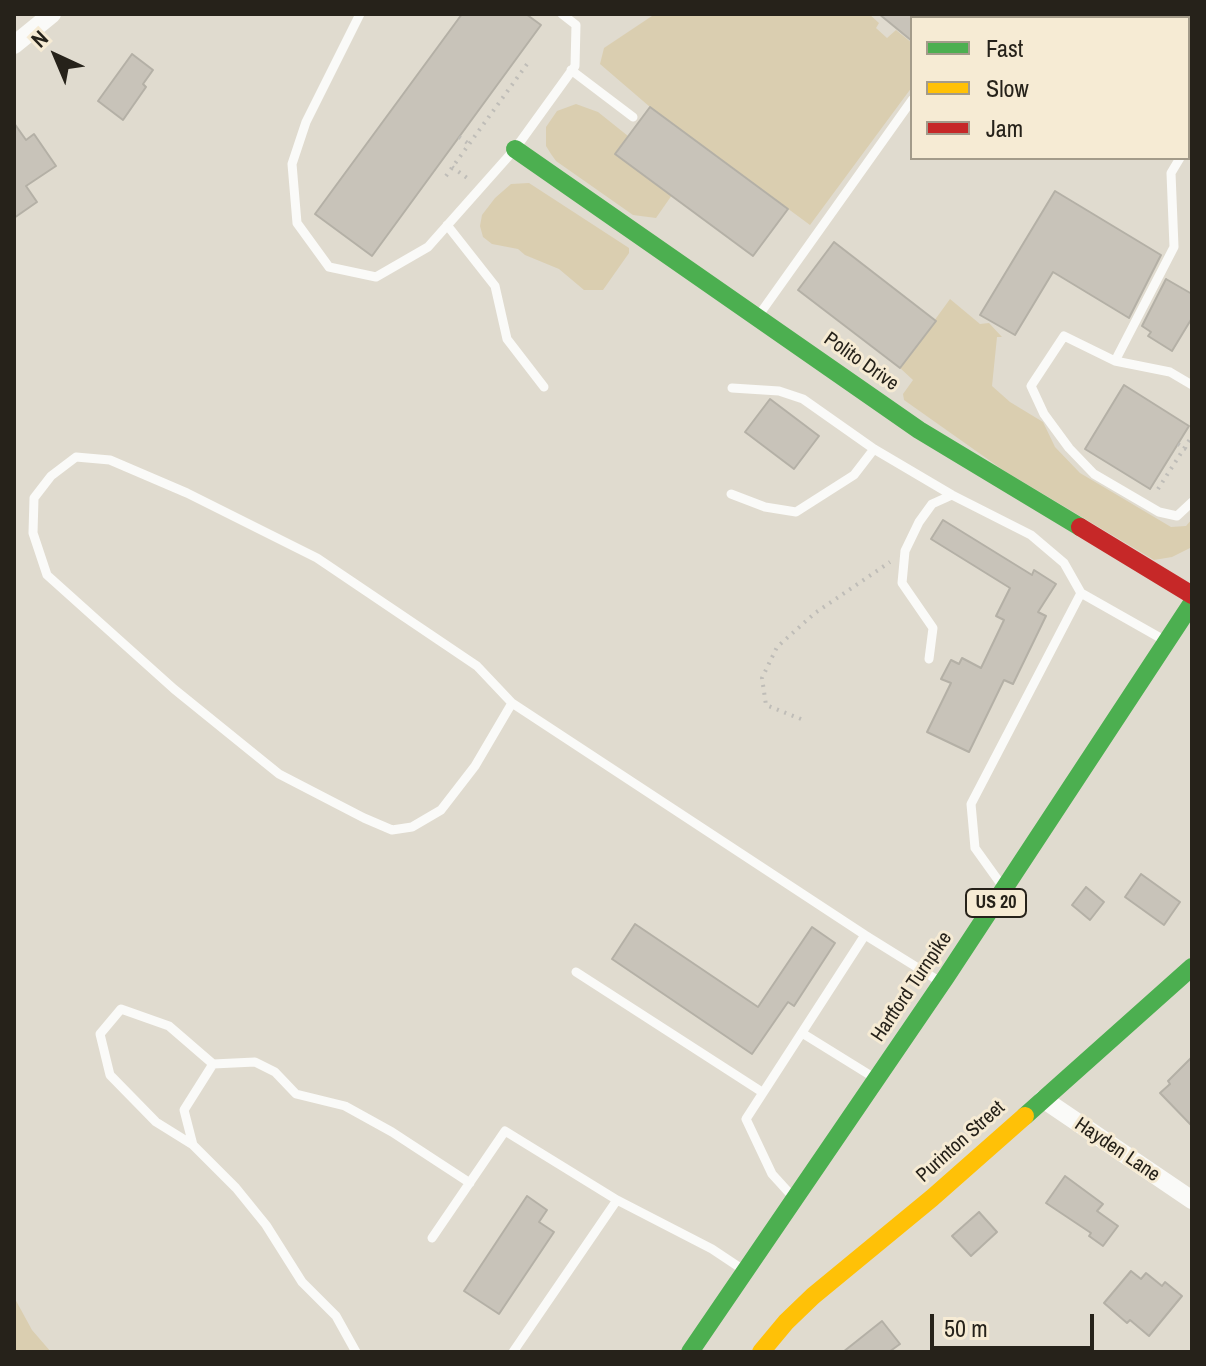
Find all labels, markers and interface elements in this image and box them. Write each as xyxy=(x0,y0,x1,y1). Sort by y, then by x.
north arrow xyxy=(16,16,96,96)
legend xyxy=(910,16,1190,160)
text: N xyxy=(24,23,54,54)
text: Fast xyxy=(986,32,1023,64)
text: Slow xyxy=(986,72,1029,104)
text: Jam xyxy=(986,112,1023,144)
street label: Polito Drive xyxy=(819,328,903,396)
road number: US 20 xyxy=(966,889,1026,917)
street label: Hartford Turnpike xyxy=(867,928,957,1046)
street label: Purinton Street xyxy=(912,1096,1010,1188)
street label: Hayden Lane xyxy=(1070,1113,1164,1187)
scale bar xyxy=(934,1298,1098,1348)
text: 50 m xyxy=(944,1312,988,1344)

